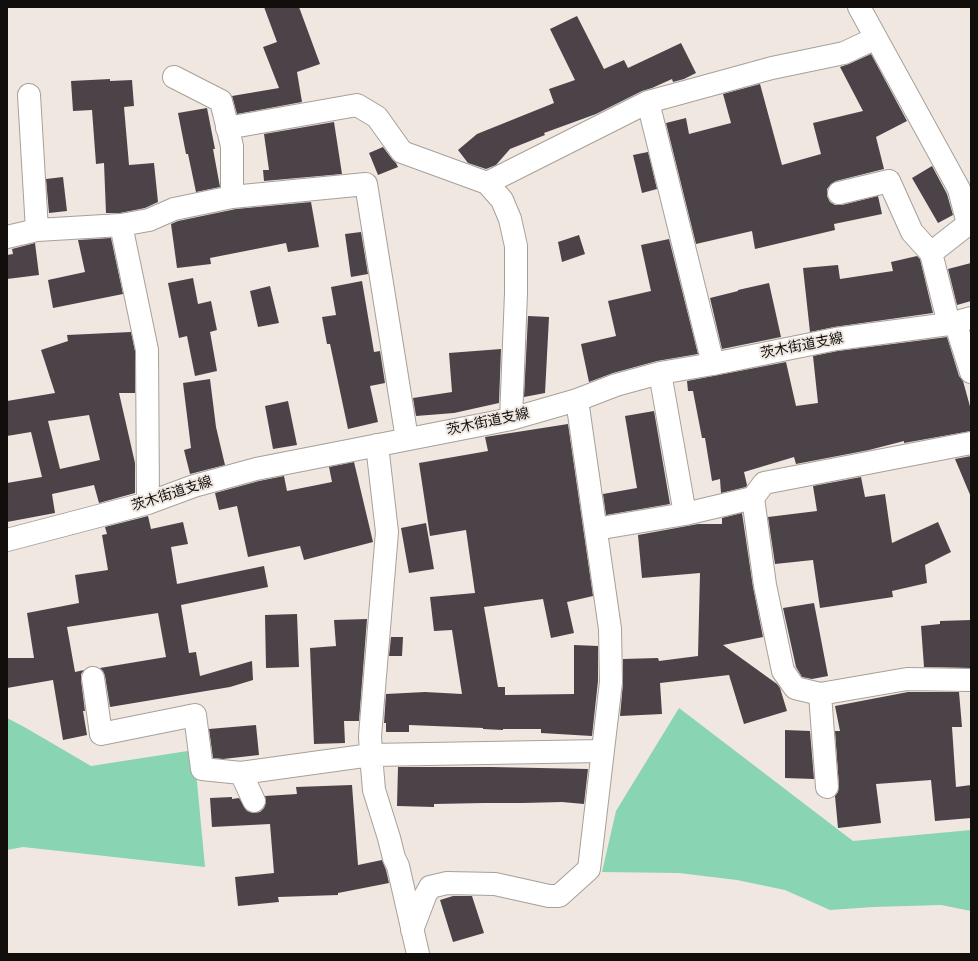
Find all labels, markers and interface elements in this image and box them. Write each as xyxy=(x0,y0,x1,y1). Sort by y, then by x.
street label: 茨木街道支線 xyxy=(759,330,845,362)
street label: 茨木街道支線 xyxy=(445,405,531,439)
street label: 茨木街道支線 xyxy=(129,473,215,515)

